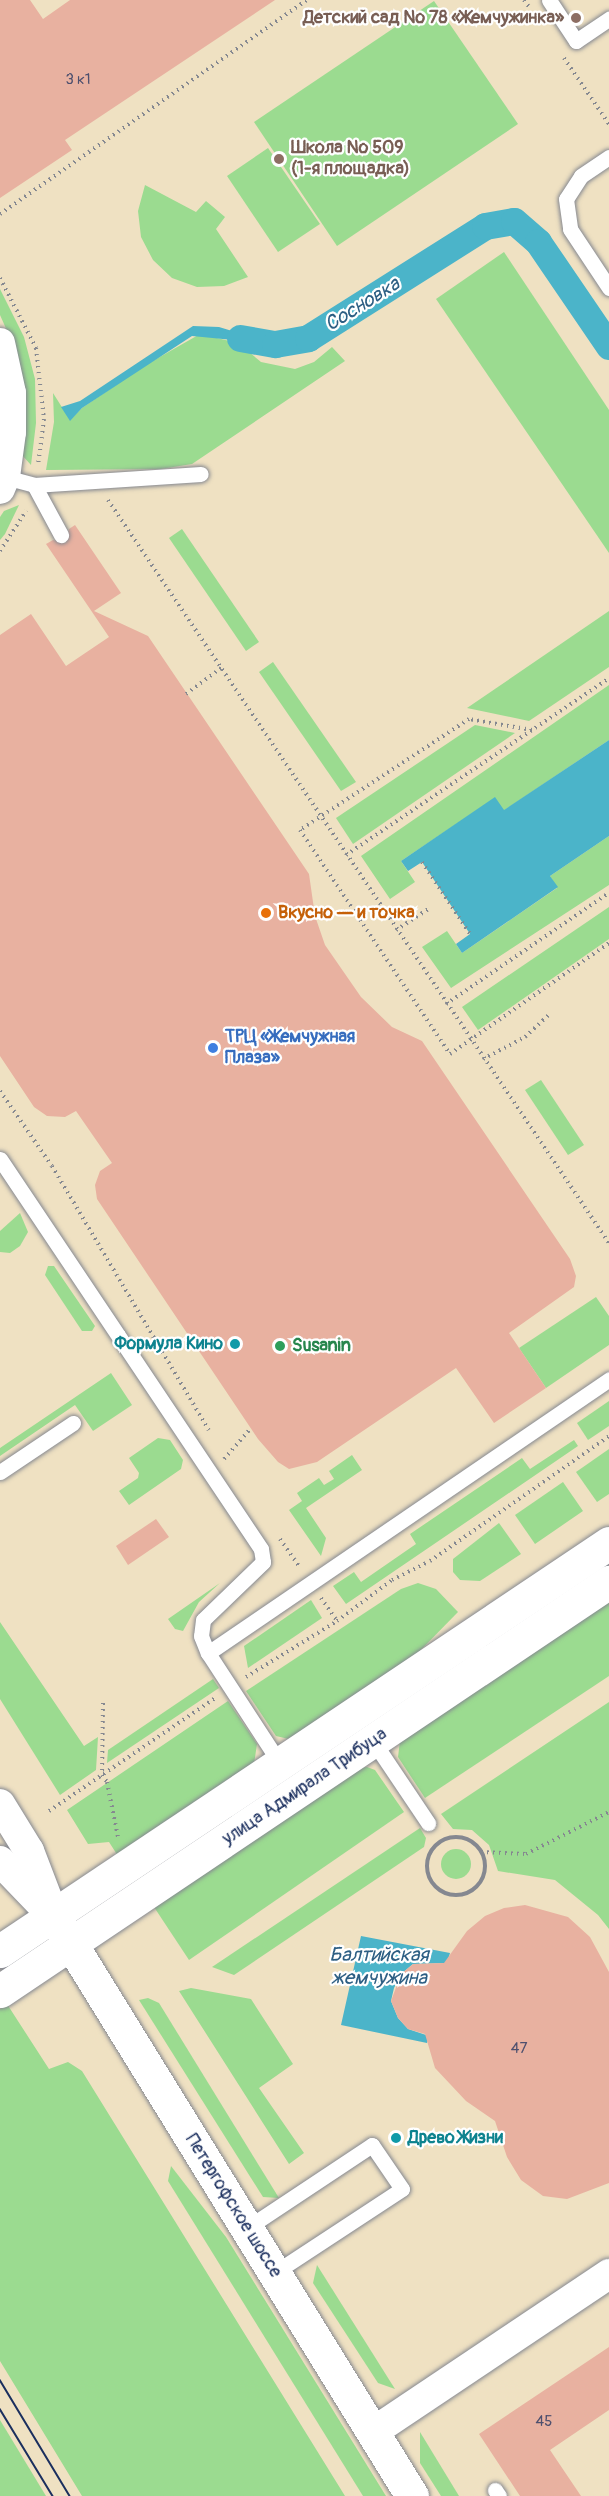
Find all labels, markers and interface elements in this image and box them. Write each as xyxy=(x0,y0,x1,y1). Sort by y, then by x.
place label: Детский сад № 78 «Жемчужинка» xyxy=(303,7,564,29)
marker: Детский сад № 78 «Жемчужинка» xyxy=(569,11,583,25)
house number: 3 к1 xyxy=(65,71,91,89)
place label: Школа № 509 (1-я площадка) xyxy=(291,138,410,180)
marker: Школа № 509 (1-я площадка) xyxy=(272,152,286,166)
water label: Сосновка xyxy=(320,272,404,336)
place label: Вкусно — и точка xyxy=(278,902,415,924)
marker: Вкусно — и точка xyxy=(259,906,273,920)
place label: ТРЦ «Жемчужная Плаза» xyxy=(225,1027,355,1070)
marker: ТРЦ «Жемчужная Плаза» xyxy=(206,1041,220,1055)
place label: Формула Кино xyxy=(114,1333,223,1355)
place label: Susanin xyxy=(292,1335,351,1357)
marker: Формула Кино xyxy=(228,1337,242,1351)
marker: Susanin xyxy=(273,1339,287,1353)
street label: улица Адмирала Трибуца xyxy=(219,1724,391,1850)
water label: Балтийская жемчужина xyxy=(329,1943,429,1990)
house number: 47 xyxy=(511,2040,527,2058)
place label: Древо Жизни xyxy=(408,2127,503,2149)
street label: Петергофское шоссе xyxy=(180,2130,286,2282)
marker: Древо Жизни xyxy=(389,2131,403,2145)
house number: 45 xyxy=(536,2413,552,2431)

